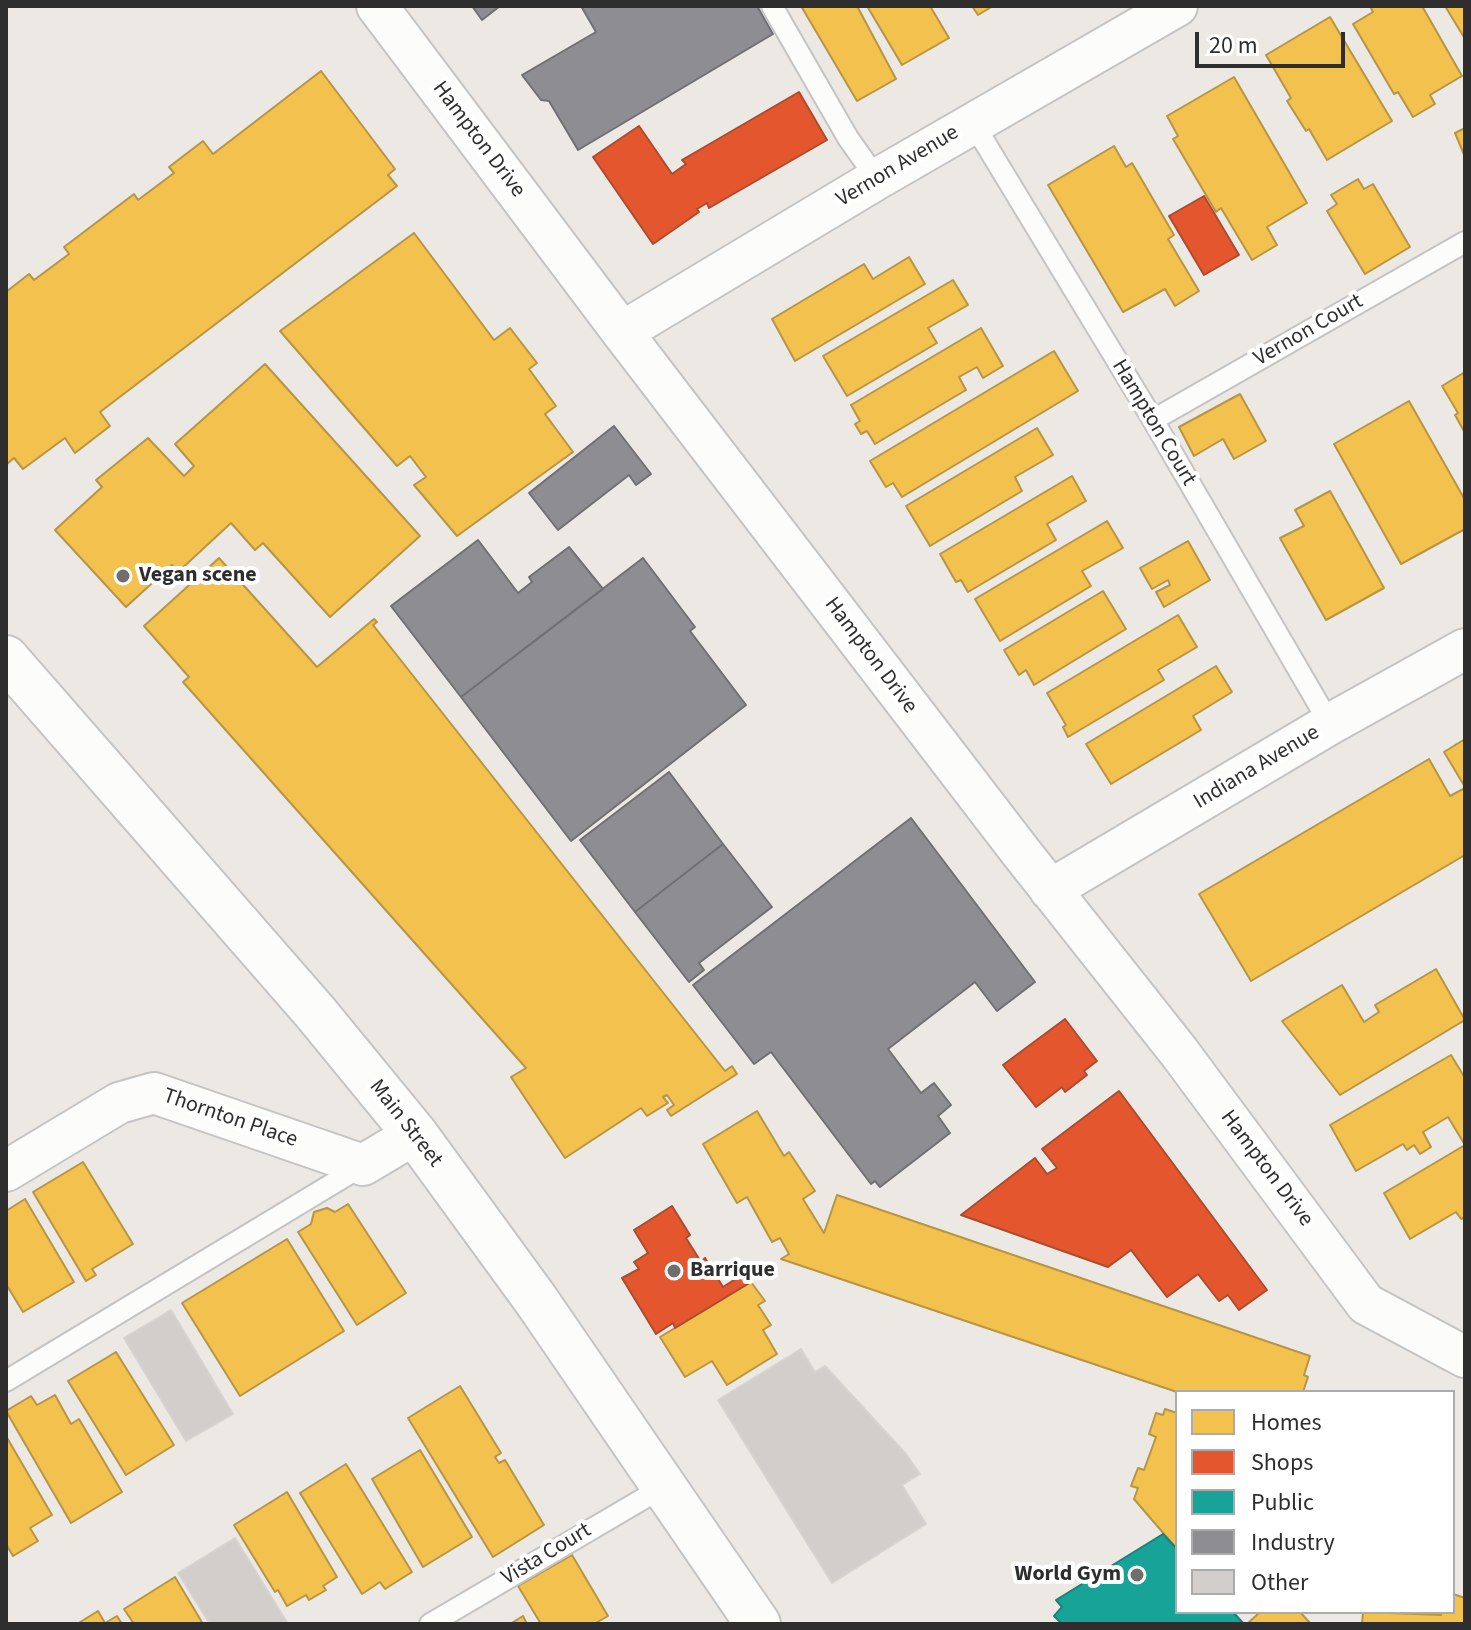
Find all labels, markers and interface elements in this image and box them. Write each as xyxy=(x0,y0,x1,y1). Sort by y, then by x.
scale bar xyxy=(1199,16,1349,66)
text: 20 m xyxy=(1209,28,1258,63)
street label: Hampton Drive xyxy=(426,77,530,203)
street label: Vernon Avenue xyxy=(832,120,964,214)
street label: Vernon Court xyxy=(1250,289,1368,373)
street label: Hampton Court xyxy=(1105,355,1201,491)
place label: Vegan scene xyxy=(139,563,257,589)
marker: Vegan scene xyxy=(114,567,132,585)
street label: Hampton Drive xyxy=(818,593,922,719)
street label: Indiana Avenue xyxy=(1189,720,1325,816)
street label: Main Street xyxy=(363,1075,447,1173)
street label: Thornton Place xyxy=(159,1084,301,1154)
street label: Hampton Drive xyxy=(1214,1106,1318,1232)
place label: Barrique xyxy=(690,1258,775,1284)
marker: Barrique xyxy=(665,1262,683,1280)
legend xyxy=(1175,1390,1455,1614)
text: Homes xyxy=(1251,1405,1322,1440)
text: Shops xyxy=(1251,1445,1313,1480)
text: Public xyxy=(1251,1485,1314,1520)
street label: Vista Court xyxy=(498,1518,596,1592)
text: Industry xyxy=(1251,1525,1335,1560)
place label: World Gym xyxy=(1014,1562,1121,1588)
text: Other xyxy=(1251,1565,1308,1600)
marker: World Gym xyxy=(1128,1566,1146,1584)

